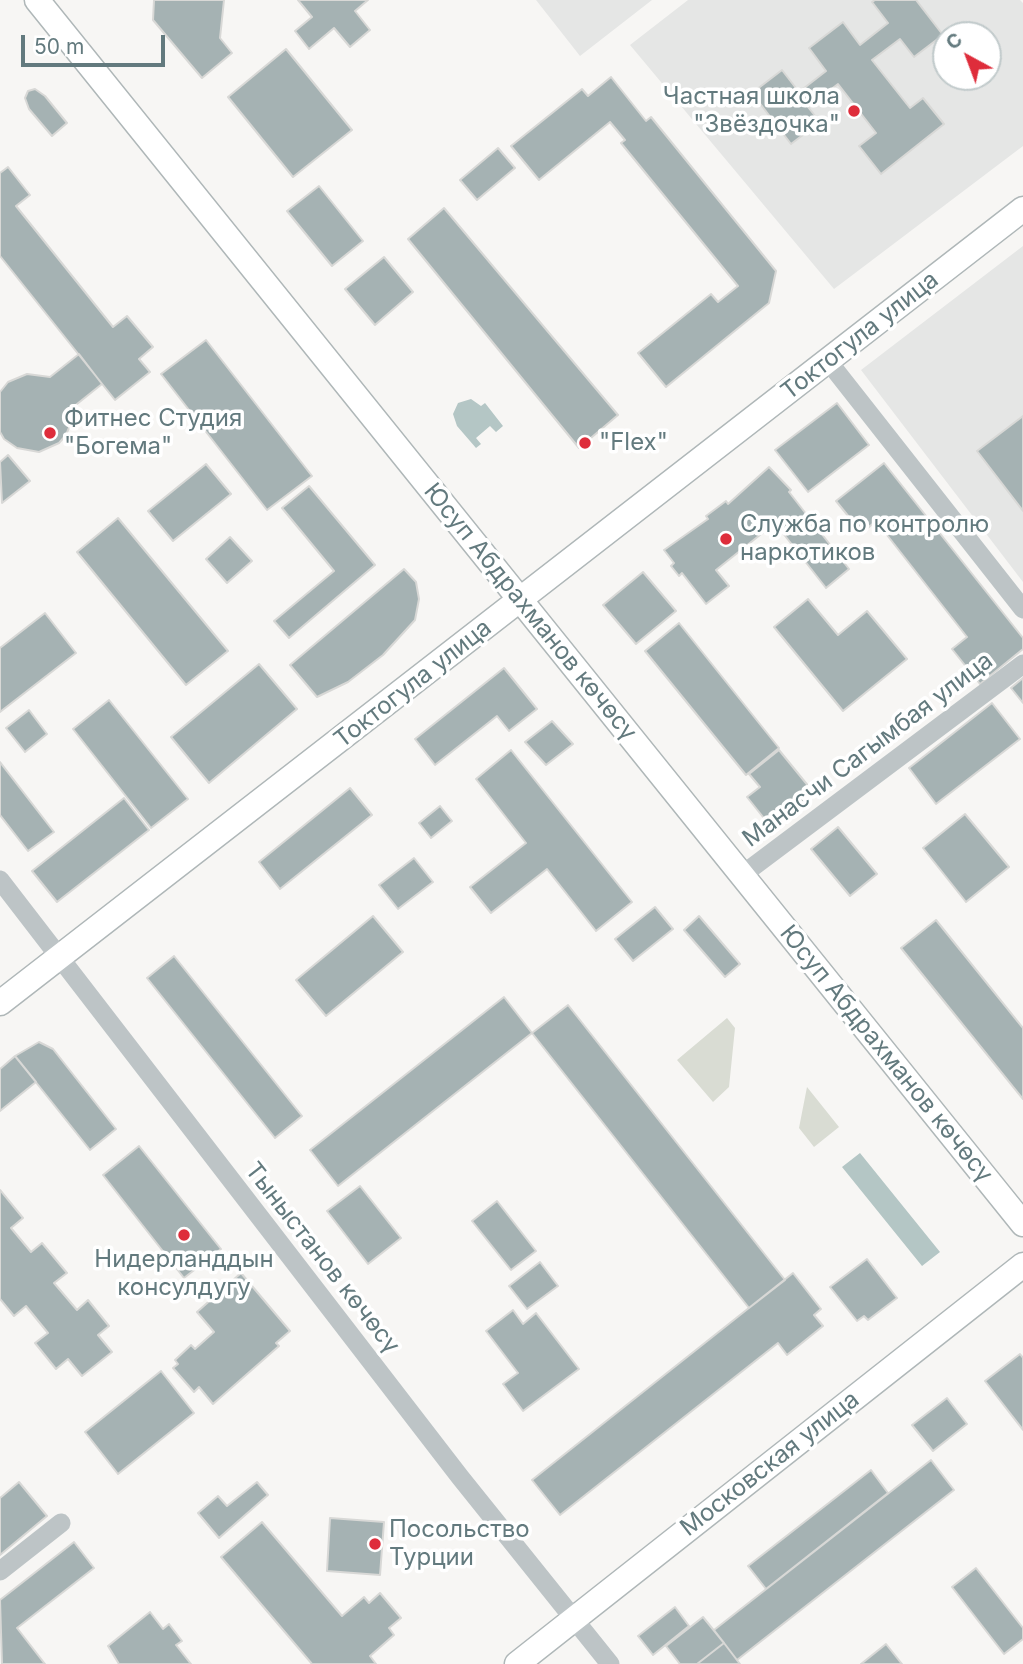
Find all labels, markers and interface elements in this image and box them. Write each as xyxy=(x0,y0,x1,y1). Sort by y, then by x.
scale bar xyxy=(24,21,168,65)
north arrow xyxy=(932,21,1002,91)
text: С xyxy=(941,28,967,55)
text: 50 m xyxy=(34,34,84,59)
place label: Частная школа "Звёздочка" xyxy=(663,83,840,139)
marker: Частная школа "Звёздочка" xyxy=(846,103,862,119)
street label: Токтогула улица xyxy=(776,266,944,406)
place label: Фитнес Студия "Богема" xyxy=(64,405,242,461)
marker: Фитнес Студия "Богема" xyxy=(42,425,58,441)
place label: "Flex" xyxy=(599,429,668,457)
marker: "Flex" xyxy=(577,435,593,451)
street label: Юсуп Абдрахманов көчөсү xyxy=(417,478,643,746)
place label: Служба по контролю наркотиков xyxy=(740,511,989,567)
marker: Служба по контролю наркотиков xyxy=(718,531,734,547)
street label: Токтогула улица xyxy=(329,614,497,754)
street label: Манасчи Сагымбая улица xyxy=(737,647,999,853)
street label: Юсуп Абдрахманов көчөсү xyxy=(773,920,999,1188)
street label: Тыныстанов көчөсү xyxy=(239,1157,405,1359)
marker: Нидерланддын консулдугу xyxy=(176,1227,192,1243)
place label: Нидерланддын консулдугу xyxy=(94,1246,274,1302)
street label: Московская улица xyxy=(675,1385,865,1543)
place label: Посольство Турции xyxy=(389,1516,530,1572)
marker: Посольство Турции xyxy=(367,1536,383,1552)

